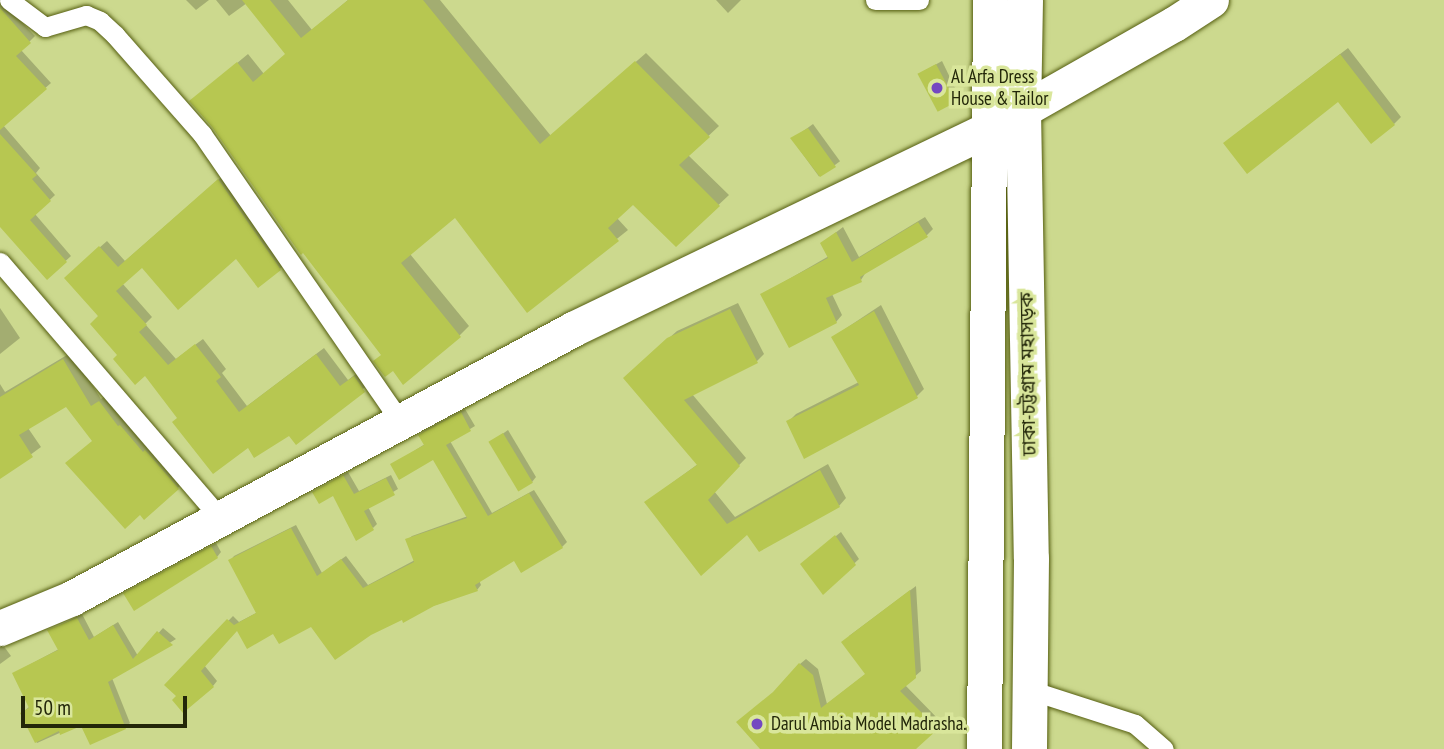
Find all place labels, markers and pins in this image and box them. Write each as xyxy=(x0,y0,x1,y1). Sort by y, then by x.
place label: Al Arfa Dress House & Tailor xyxy=(951,66,1049,110)
marker: Al Arfa Dress House & Tailor xyxy=(929,80,945,96)
place label: Darul Ambia Model Madrasha. xyxy=(771,713,967,735)
marker: Darul Ambia Model Madrasha. xyxy=(749,716,765,732)

